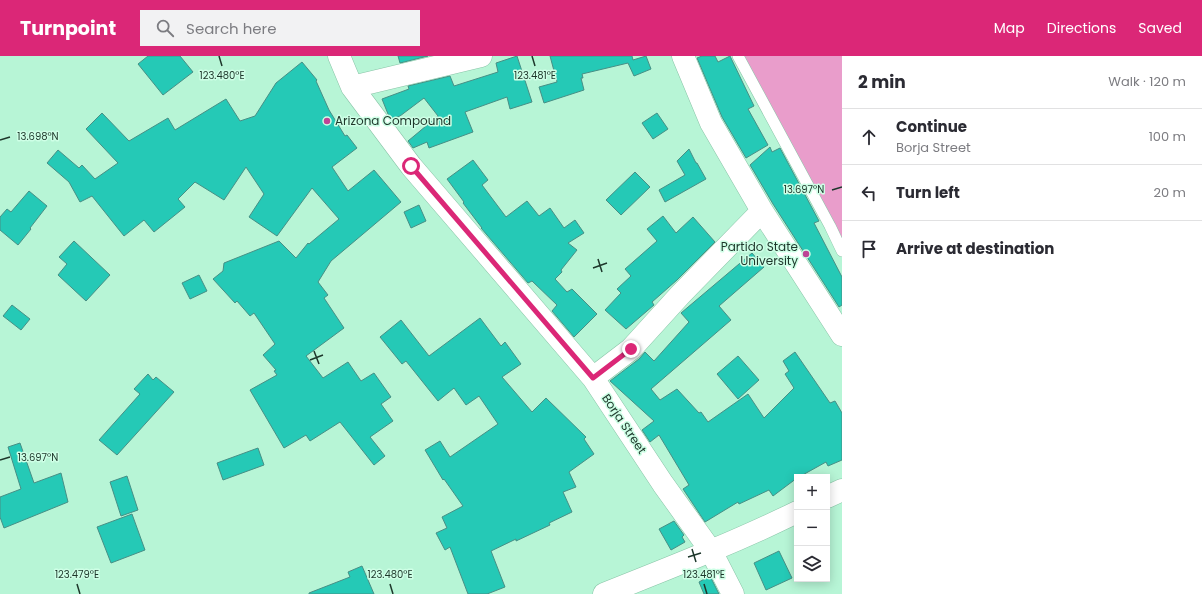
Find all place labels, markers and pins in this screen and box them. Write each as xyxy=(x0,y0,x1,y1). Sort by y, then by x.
place label: Arizona Compound xyxy=(335,112,451,129)
marker: Arizona Compound xyxy=(322,116,332,126)
place label: Partido State University xyxy=(721,238,798,269)
marker: Partido State University xyxy=(801,249,811,259)

